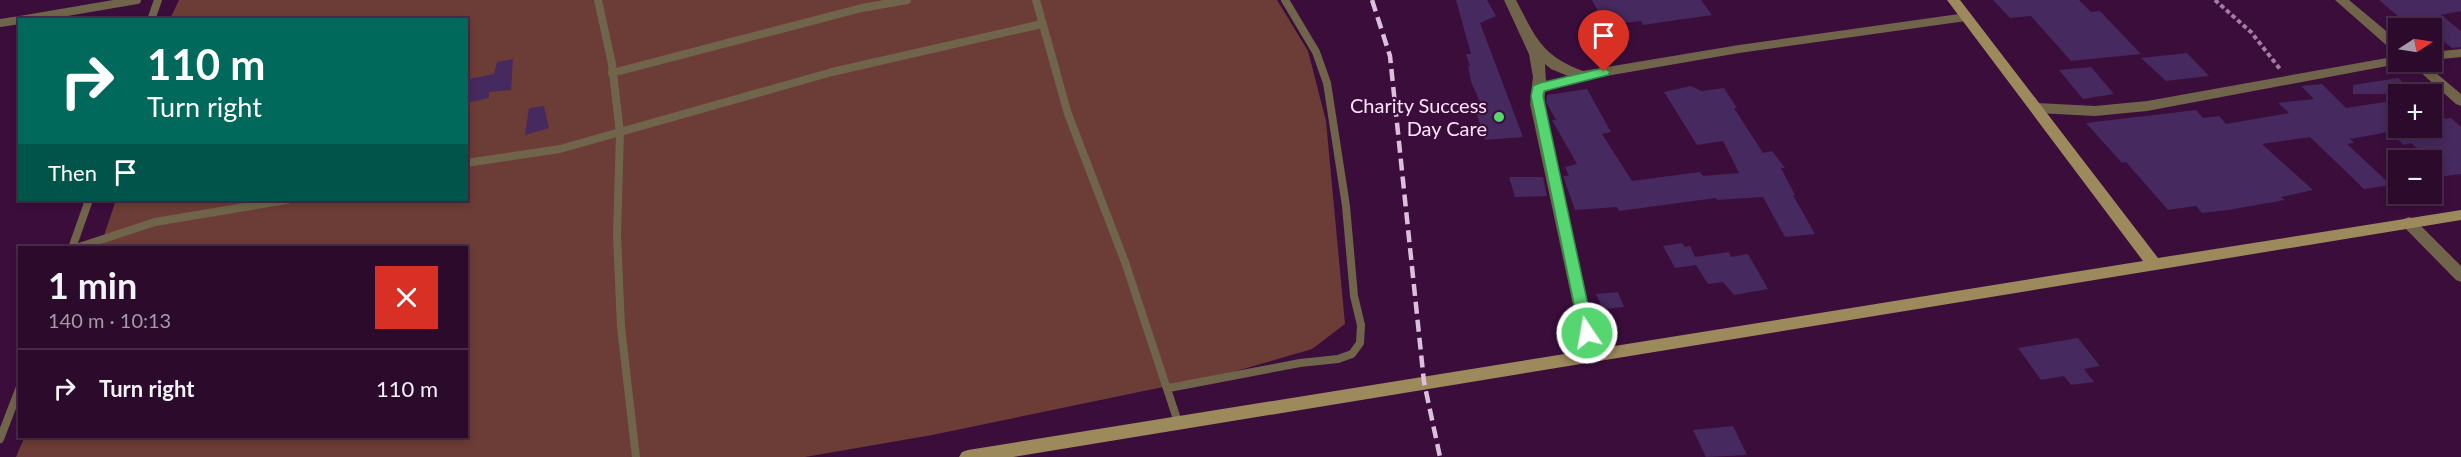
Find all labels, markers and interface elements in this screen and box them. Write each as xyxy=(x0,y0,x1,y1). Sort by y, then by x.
pin xyxy=(1578,10,1629,72)
north arrow xyxy=(2388,18,2442,72)
map controls xyxy=(2388,18,2442,204)
icon: arrive xyxy=(1587,19,1620,52)
text: 110 m xyxy=(147,39,265,89)
icon: right xyxy=(48,42,126,120)
button: + xyxy=(2388,84,2442,138)
text: Turn right xyxy=(147,90,262,123)
place label: Charity Success Day Care xyxy=(1350,93,1487,140)
marker: Charity Success Day Care xyxy=(1492,110,1506,124)
button: − xyxy=(2388,150,2442,204)
icon: arrive xyxy=(109,156,142,189)
text: Then xyxy=(48,159,97,186)
text: 1 min xyxy=(48,263,137,307)
button: close xyxy=(375,266,438,329)
position arrow xyxy=(1555,301,1619,365)
text: 140 m · 10:13 xyxy=(48,308,171,332)
icon: right xyxy=(48,372,81,405)
text: Turn right xyxy=(99,375,194,402)
text: 110 m xyxy=(376,375,438,402)

